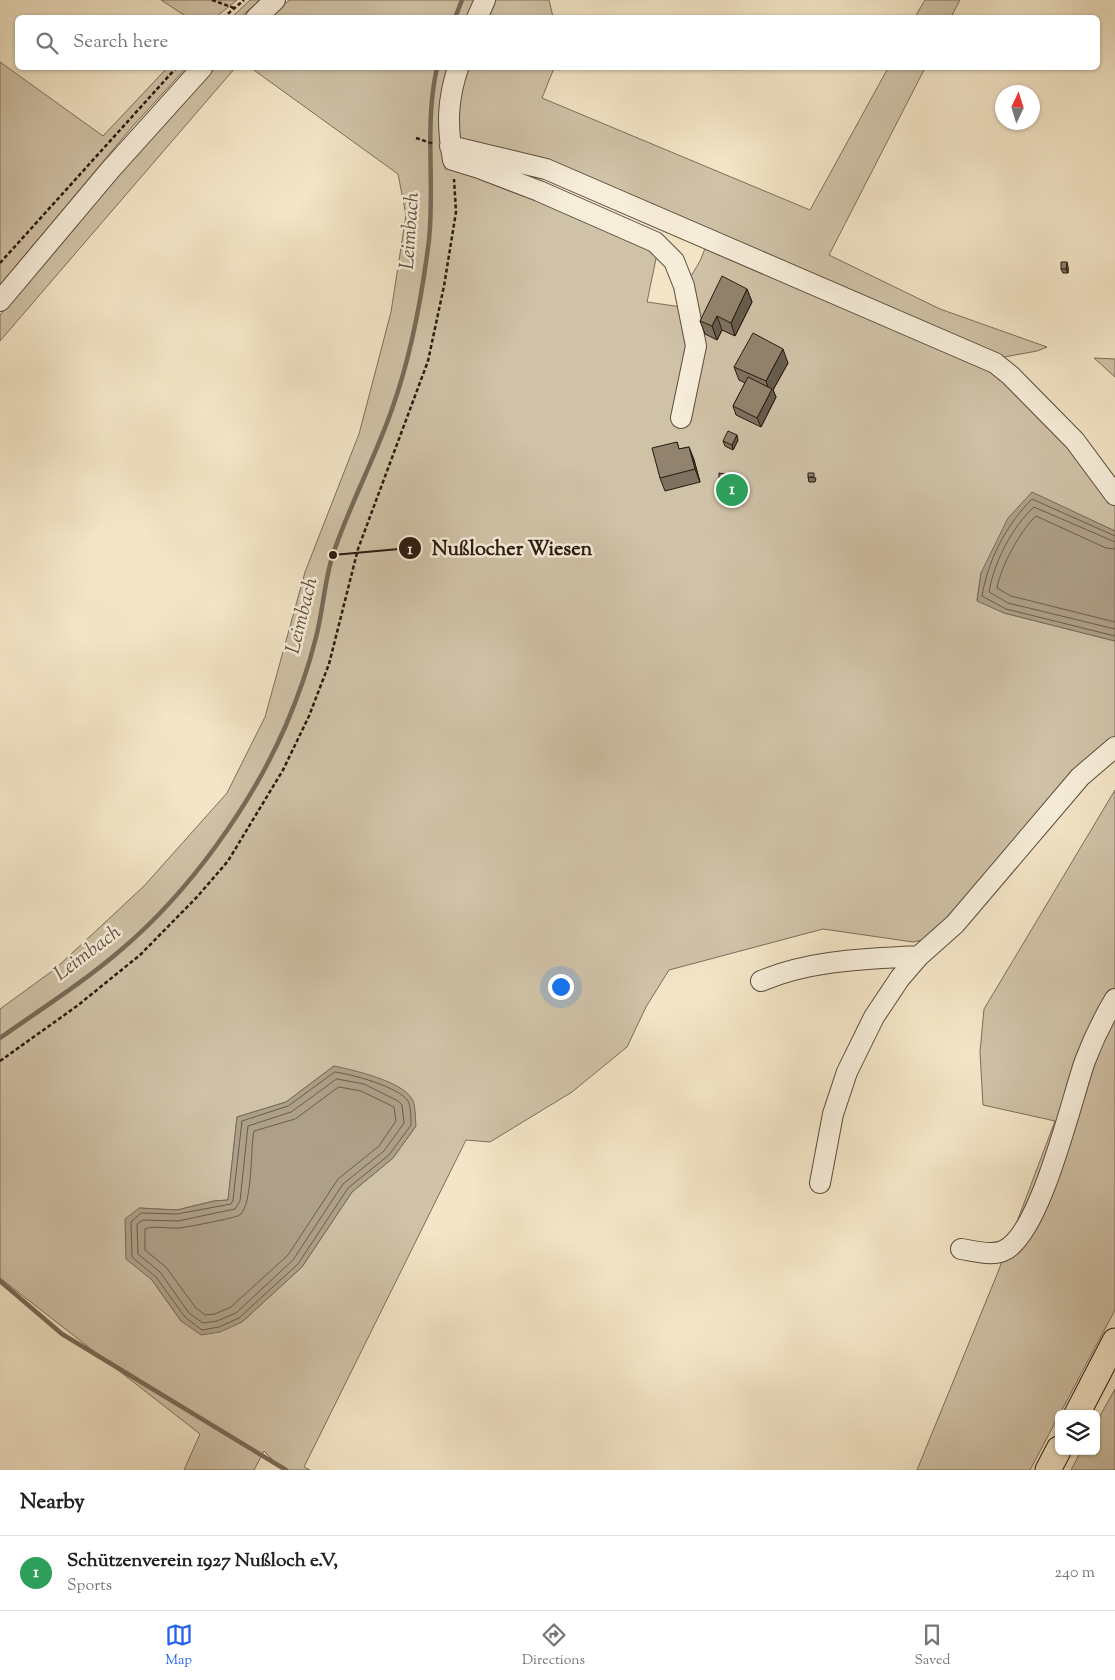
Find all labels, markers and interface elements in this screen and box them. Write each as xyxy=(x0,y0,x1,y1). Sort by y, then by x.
search box xyxy=(15,15,1100,70)
icon: search xyxy=(33,29,61,57)
text: Search here xyxy=(73,29,168,56)
north arrow xyxy=(995,85,1040,130)
water label: Leimbach xyxy=(394,191,428,271)
pin: 1 xyxy=(716,471,748,509)
callout: Nußlocher Wiesen xyxy=(397,531,603,566)
text: Nußlocher Wiesen xyxy=(432,536,593,565)
text: 1 xyxy=(407,540,413,561)
water label: Leimbach xyxy=(280,575,327,657)
water label: Leimbach xyxy=(48,919,128,989)
your location xyxy=(548,974,574,1000)
map controls xyxy=(1055,1410,1100,1455)
button: layers xyxy=(1055,1410,1100,1455)
text: Nearby xyxy=(20,1488,85,1518)
text: Schützenverein 1927 Nußloch e.V, xyxy=(67,1548,338,1575)
text: 1 xyxy=(33,1562,39,1585)
text: 240 m xyxy=(1054,1562,1095,1585)
text: Sports xyxy=(67,1575,112,1598)
tab: Map xyxy=(165,1621,193,1671)
tab: Directions xyxy=(522,1621,585,1671)
tab: Saved xyxy=(914,1621,950,1671)

